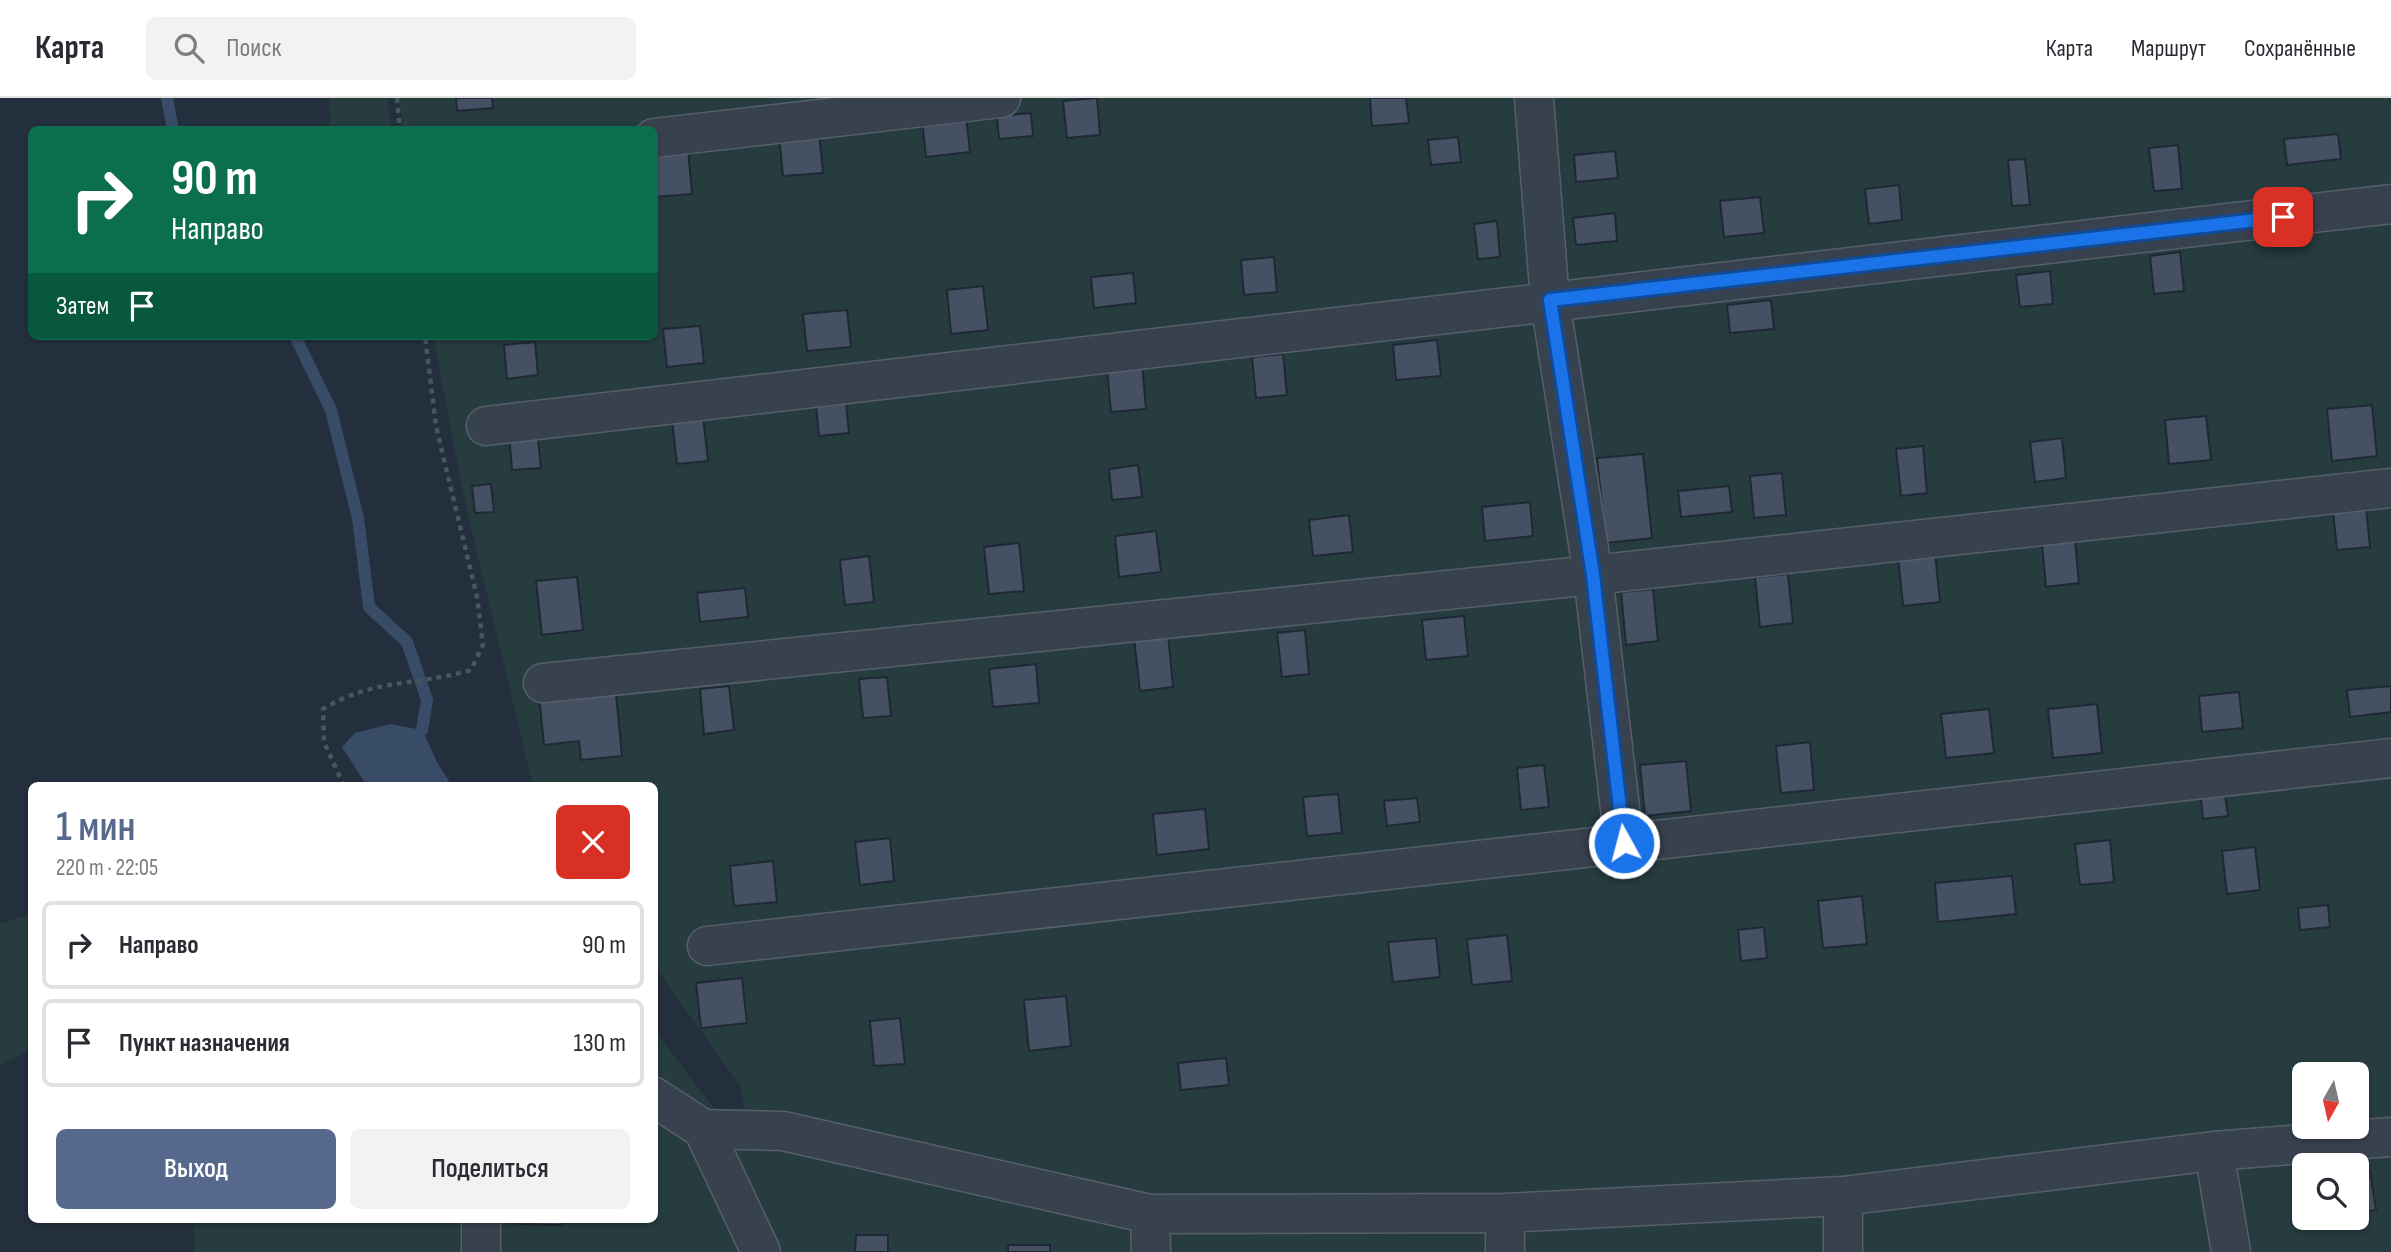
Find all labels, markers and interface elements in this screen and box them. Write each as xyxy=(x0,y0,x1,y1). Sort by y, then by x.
search box xyxy=(146,17,636,80)
text: Карта xyxy=(35,28,104,68)
icon: search xyxy=(170,29,208,67)
text: Поиск xyxy=(226,33,281,64)
text: Карта xyxy=(2046,34,2093,63)
text: Маршрут xyxy=(2131,34,2206,63)
text: Сохранённые xyxy=(2244,34,2356,63)
text: 90 m xyxy=(171,150,258,209)
icon: right xyxy=(56,154,147,245)
pin xyxy=(2253,187,2313,247)
icon: arrive xyxy=(2264,198,2302,236)
text: Направо xyxy=(171,210,264,249)
icon: arrive xyxy=(123,287,161,325)
text: Затем xyxy=(56,291,109,322)
text: 1 мин xyxy=(56,802,136,853)
button: close xyxy=(556,805,630,879)
position arrow xyxy=(1587,806,1661,880)
text: 220 m · 22:05 xyxy=(56,854,158,882)
icon: right xyxy=(60,926,98,964)
text: Направо xyxy=(119,930,198,961)
text: 90 m xyxy=(582,930,626,961)
icon: arrive xyxy=(60,1024,98,1062)
text: Пункт назначения xyxy=(119,1028,290,1059)
text: 130 m xyxy=(574,1028,626,1059)
north arrow xyxy=(2292,1062,2370,1139)
map controls xyxy=(2292,1062,2369,1230)
button: Выход xyxy=(56,1129,336,1209)
button: Поделиться xyxy=(350,1129,630,1209)
button: search xyxy=(2292,1153,2369,1230)

